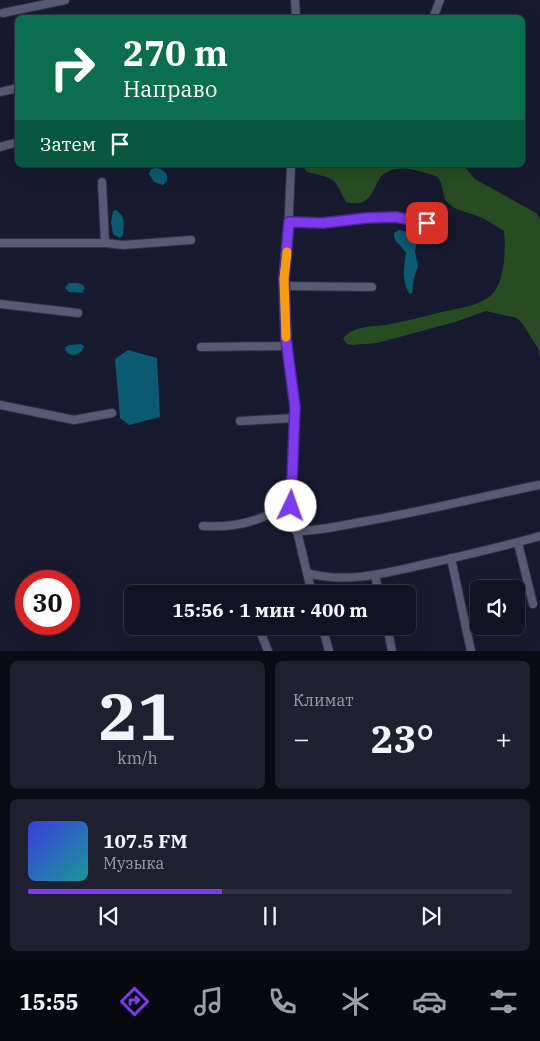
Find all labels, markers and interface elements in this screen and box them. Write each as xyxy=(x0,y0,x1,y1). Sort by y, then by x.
text: 270 m xyxy=(123,30,228,76)
icon: right xyxy=(40,35,105,100)
text: Направо xyxy=(123,74,217,103)
icon: arrive xyxy=(106,130,134,158)
text: Затем xyxy=(40,132,96,156)
pin xyxy=(406,202,448,244)
icon: arrive xyxy=(413,209,441,237)
position arrow xyxy=(264,479,316,531)
speed limit sign: 30 xyxy=(15,570,80,635)
map controls xyxy=(470,580,525,635)
button: sound xyxy=(470,580,525,635)
text: 15:56 · 1 мин · 400 m xyxy=(172,598,368,622)
text: 21 xyxy=(98,673,177,758)
text: Климат xyxy=(293,690,353,710)
text: 23° xyxy=(371,714,434,763)
text: − xyxy=(293,720,310,757)
text: + xyxy=(495,720,512,757)
text: km/h xyxy=(117,748,158,768)
text: 107.5 FM xyxy=(103,829,188,853)
text: Музыка xyxy=(103,853,164,873)
icon: previous xyxy=(95,902,123,930)
icon: pause xyxy=(256,902,284,930)
icon: next xyxy=(417,902,445,930)
icon: directions xyxy=(117,984,152,1019)
icon: music xyxy=(191,984,226,1019)
icon: phone xyxy=(265,984,300,1019)
icon: climate xyxy=(338,984,373,1019)
icon: car xyxy=(412,984,447,1019)
icon: filters xyxy=(486,984,521,1019)
text: 15:55 xyxy=(19,987,79,1016)

